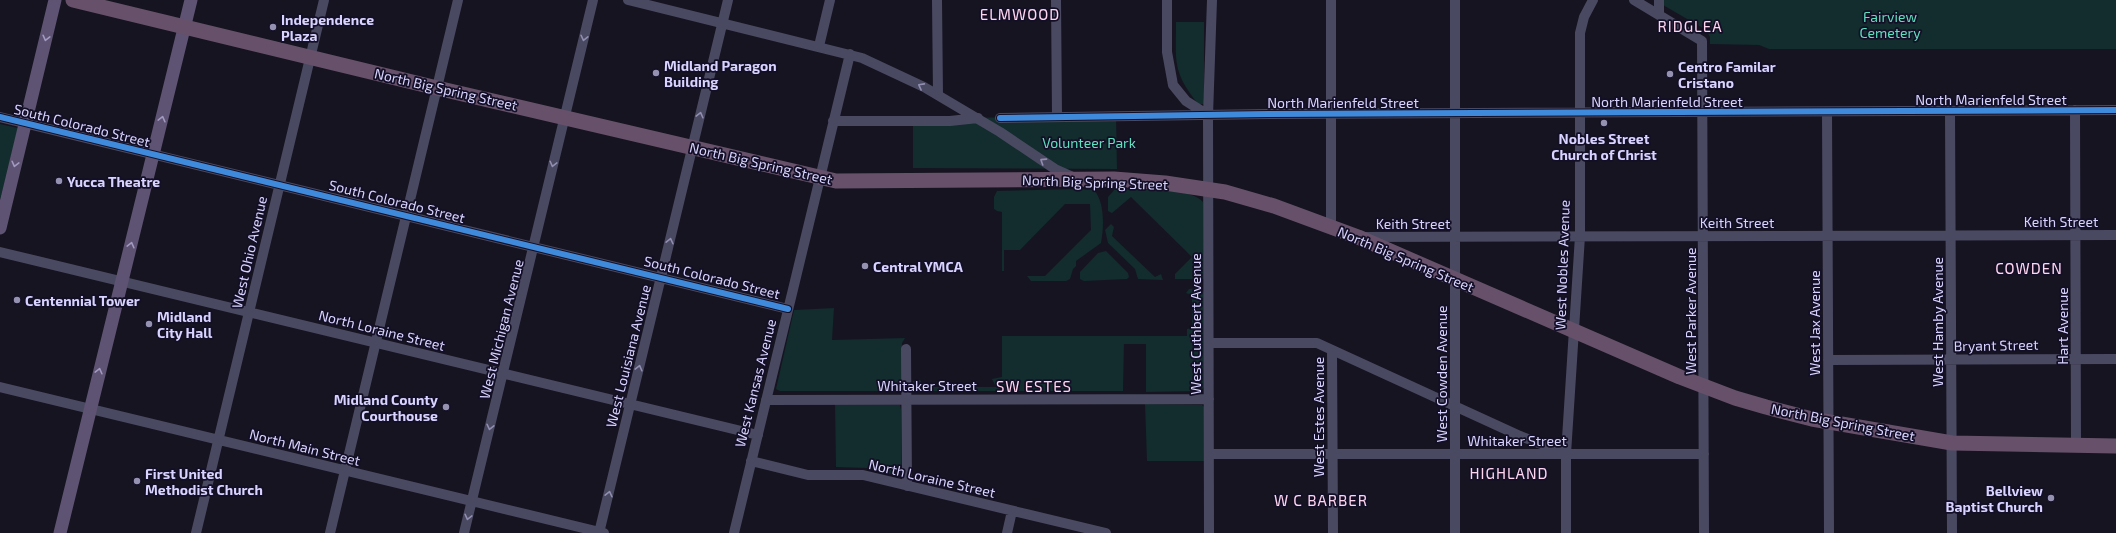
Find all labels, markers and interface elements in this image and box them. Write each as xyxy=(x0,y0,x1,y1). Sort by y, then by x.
district label: ELMWOOD xyxy=(980,5,1060,23)
park label: Fairview Cemetery xyxy=(1859,8,1921,41)
place label: Independence Plaza xyxy=(281,11,374,44)
district label: RIDGLEA xyxy=(1657,17,1723,35)
marker: Independence Plaza xyxy=(268,22,278,32)
one-way arrow xyxy=(42,34,51,41)
one-way arrow xyxy=(580,35,588,41)
place label: Midland Paragon Building xyxy=(664,57,777,90)
place label: Centro Familar Cristano xyxy=(1678,58,1776,91)
street label: North Big Spring Street xyxy=(373,64,519,114)
marker: Midland Paragon Building xyxy=(651,68,661,78)
marker: Centro Familar Cristano xyxy=(1665,69,1675,79)
one-way arrow xyxy=(918,83,925,90)
street label: North Marienfeld Street xyxy=(1915,91,2067,108)
street label: North Marienfeld Street xyxy=(1591,93,1743,110)
street label: North Marienfeld Street xyxy=(1267,94,1419,111)
street label: South Colorado Street xyxy=(12,100,152,150)
one-way arrow xyxy=(695,112,704,119)
one-way arrow xyxy=(158,116,166,122)
marker: Nobles Street Church of Christ xyxy=(1599,118,1609,128)
place label: Nobles Street Church of Christ xyxy=(1551,130,1657,163)
park label: Volunteer Park xyxy=(1042,134,1136,151)
street label: North Big Spring Street xyxy=(688,138,834,188)
one-way arrow xyxy=(1040,159,1047,166)
one-way arrow xyxy=(12,161,20,167)
one-way arrow xyxy=(550,161,558,167)
street label: North Big Spring Street xyxy=(1022,171,1168,193)
place label: Yucca Theatre xyxy=(67,173,160,190)
marker: Yucca Theatre xyxy=(54,176,64,186)
street label: South Colorado Street xyxy=(327,176,467,226)
street label: West Ohio Avenue xyxy=(228,194,270,310)
street label: West Nobles Avenue xyxy=(1551,200,1573,330)
street label: Keith Street xyxy=(2024,213,2098,230)
street label: Keith Street xyxy=(1700,214,1774,231)
street label: Keith Street xyxy=(1376,215,1450,232)
street label: North Big Spring Street xyxy=(1335,223,1477,295)
one-way arrow xyxy=(665,238,673,245)
one-way arrow xyxy=(126,242,135,249)
street label: West Parker Avenue xyxy=(1682,247,1699,375)
street label: South Colorado Street xyxy=(642,252,782,302)
street label: West Cuthbert Avenue xyxy=(1187,253,1204,395)
street label: West Michigan Avenue xyxy=(475,257,527,401)
street label: West Hamby Avenue xyxy=(1929,257,1946,387)
place label: Central YMCA xyxy=(873,258,964,275)
district label: COWDEN xyxy=(1995,259,2063,277)
marker: Central YMCA xyxy=(860,261,870,271)
street label: West Jax Avenue xyxy=(1806,270,1823,376)
street label: West Louisiana Avenue xyxy=(602,283,654,429)
street label: Hart Avenue xyxy=(2054,287,2071,365)
place label: Centennial Tower xyxy=(25,292,140,309)
marker: Centennial Tower xyxy=(12,295,22,305)
street label: North Loraine Street xyxy=(317,306,447,354)
street label: West Cowden Avenue xyxy=(1433,306,1450,442)
place label: Midland City Hall xyxy=(157,308,213,341)
street label: West Kansas Avenue xyxy=(731,317,779,449)
marker: Midland City Hall xyxy=(144,319,154,329)
street label: Bryant Street xyxy=(1953,336,2039,354)
street label: West Estes Avenue xyxy=(1310,357,1327,477)
one-way arrow xyxy=(635,365,643,371)
one-way arrow xyxy=(94,368,103,375)
street label: Whitaker Street xyxy=(877,377,977,394)
district label: SW ESTES xyxy=(996,377,1072,395)
place label: Midland County Courthouse xyxy=(334,391,438,424)
street label: North Big Spring Street xyxy=(1770,400,1916,444)
marker: Midland County Courthouse xyxy=(441,402,451,412)
one-way arrow xyxy=(486,424,494,430)
street label: North Main Street xyxy=(248,425,362,469)
street label: Whitaker Street xyxy=(1467,432,1567,449)
street label: North Loraine Street xyxy=(867,455,997,501)
district label: HIGHLAND xyxy=(1470,464,1548,482)
place label: First United Methodist Church xyxy=(145,465,263,498)
marker: First United Methodist Church xyxy=(132,476,142,486)
place label: Bellview Baptist Church xyxy=(1946,482,2043,515)
one-way arrow xyxy=(604,491,612,497)
district label: W C BARBER xyxy=(1274,491,1368,509)
marker: Bellview Baptist Church xyxy=(2046,493,2056,503)
one-way arrow xyxy=(464,513,473,520)

